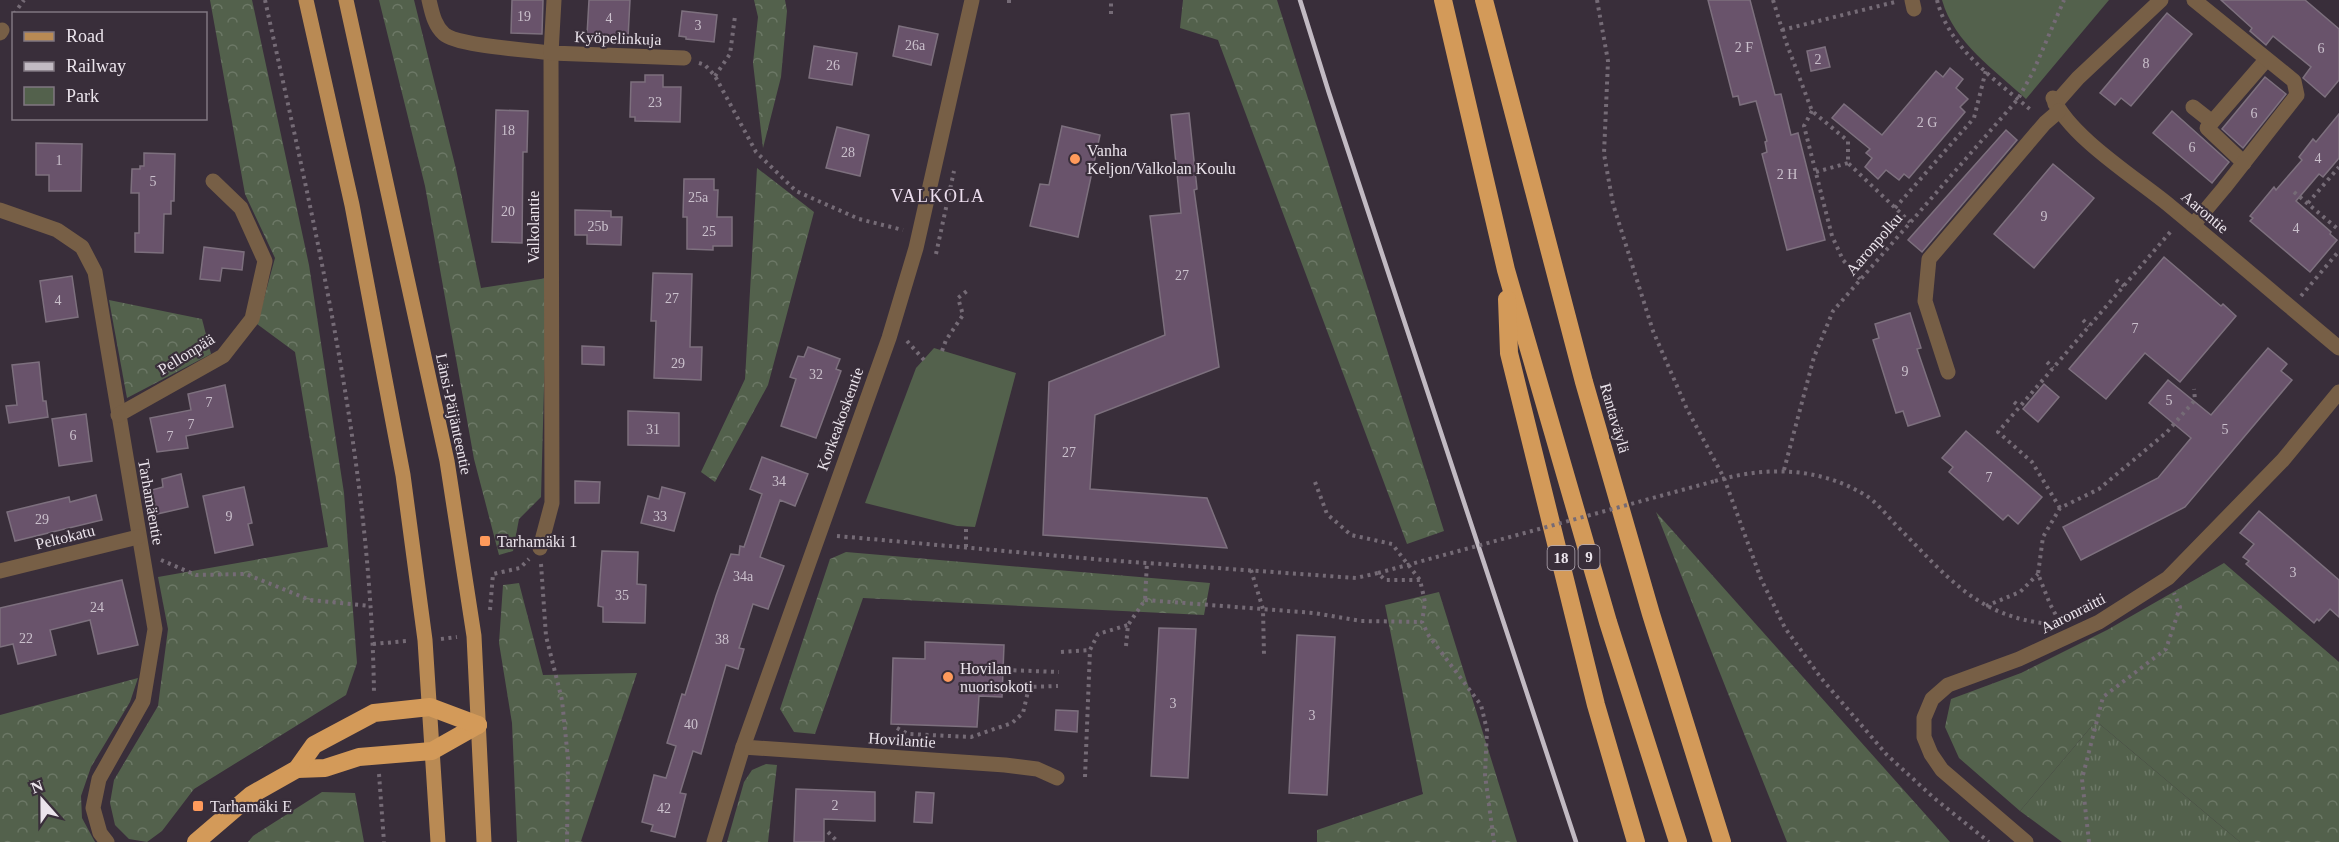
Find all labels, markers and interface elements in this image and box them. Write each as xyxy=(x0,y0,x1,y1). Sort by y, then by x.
house number: 19 xyxy=(517,9,531,24)
house number: 4 xyxy=(606,11,613,26)
legend xyxy=(12,12,207,120)
house number: 3 xyxy=(695,18,702,33)
text: Road xyxy=(66,26,104,46)
street label: Kyöpelinkuja xyxy=(574,28,662,49)
house number: 26a xyxy=(905,38,926,53)
house number: 2 F xyxy=(1735,40,1753,55)
house number: 6 xyxy=(2318,41,2325,56)
house number: 2 xyxy=(1815,52,1822,67)
text: Railway xyxy=(66,56,126,76)
house number: 8 xyxy=(2143,56,2150,71)
house number: 26 xyxy=(826,58,840,73)
text: Park xyxy=(66,86,99,106)
house number: 23 xyxy=(648,95,662,110)
house number: 6 xyxy=(2251,106,2258,121)
house number: 2 G xyxy=(1917,115,1937,130)
house number: 18 xyxy=(501,123,515,138)
house number: 6 xyxy=(2189,140,2196,155)
place label: Vanha Keljon/Valkolan Koulu xyxy=(1087,142,1236,178)
house number: 28 xyxy=(841,145,855,160)
house number: 4 xyxy=(2315,151,2322,166)
marker: Vanha Keljon/Valkolan Koulu xyxy=(1068,152,1082,166)
house number: 1 xyxy=(56,153,63,168)
house number: 2 H xyxy=(1777,167,1797,182)
house number: 5 xyxy=(150,174,157,189)
district label: VALKOLA xyxy=(890,186,986,206)
street label: Aarontie xyxy=(2178,187,2232,237)
house number: 25a xyxy=(688,190,709,205)
street label: Valkolantie xyxy=(525,191,542,263)
house number: 20 xyxy=(501,204,515,219)
house number: 9 xyxy=(2041,209,2048,224)
street label: Aaronpolku xyxy=(1843,210,1906,279)
house number: 25b xyxy=(588,219,609,234)
house number: 4 xyxy=(2293,221,2300,236)
house number: 25 xyxy=(702,224,716,239)
house number: 27 xyxy=(1175,268,1189,283)
house number: 27 xyxy=(665,291,679,306)
house number: 4 xyxy=(55,293,62,308)
house number: 7 xyxy=(2132,321,2139,336)
street label: Pellonpää xyxy=(155,330,218,379)
street label: Länsi-Päijänteentie xyxy=(432,352,475,476)
house number: 29 xyxy=(671,356,685,371)
house number: 9 xyxy=(1902,364,1909,379)
street label: Korkeakoskentie xyxy=(813,365,867,473)
house number: 32 xyxy=(809,367,823,382)
street label: Rantaväylä xyxy=(1596,381,1633,455)
house number: 5 xyxy=(2166,393,2173,408)
house number: 7 xyxy=(206,395,213,410)
house number: 7 xyxy=(188,417,195,432)
house number: 31 xyxy=(646,422,660,437)
house number: 5 xyxy=(2222,422,2229,437)
house number: 6 xyxy=(70,428,77,443)
house number: 7 xyxy=(167,429,174,444)
house number: 27 xyxy=(1062,445,1076,460)
street label: Tarhamäentie xyxy=(135,458,167,546)
house number: 7 xyxy=(1986,470,1993,485)
house number: 34 xyxy=(772,474,786,489)
house number: 9 xyxy=(226,509,233,524)
house number: 33 xyxy=(653,509,667,524)
house number: 29 xyxy=(35,512,49,527)
street label: Peltokatu xyxy=(34,521,96,553)
place label: Tarhamäki 1 xyxy=(497,533,577,550)
marker: Tarhamäki 1 xyxy=(478,534,492,548)
road number: 9 xyxy=(1578,545,1600,569)
road number: 18 xyxy=(1548,546,1574,570)
house number: 3 xyxy=(2290,565,2297,580)
house number: 34a xyxy=(733,569,754,584)
house number: 35 xyxy=(615,588,629,603)
street label: Aaronraitti xyxy=(2038,589,2109,637)
house number: 24 xyxy=(90,600,104,615)
house number: 22 xyxy=(19,631,33,646)
house number: 38 xyxy=(715,632,729,647)
place label: Hovilan nuorisokoti xyxy=(960,660,1033,695)
marker: Hovilan nuorisokoti xyxy=(941,670,955,684)
house number: 3 xyxy=(1170,696,1177,711)
house number: 3 xyxy=(1309,708,1316,723)
house number: 40 xyxy=(684,717,698,732)
street label: Hovilantie xyxy=(868,729,936,751)
north arrow xyxy=(12,770,72,830)
text: N xyxy=(28,776,46,796)
place label: Tarhamäki E xyxy=(210,798,292,815)
house number: 2 xyxy=(832,798,839,813)
marker: Tarhamäki E xyxy=(191,799,205,813)
house number: 42 xyxy=(657,801,671,816)

